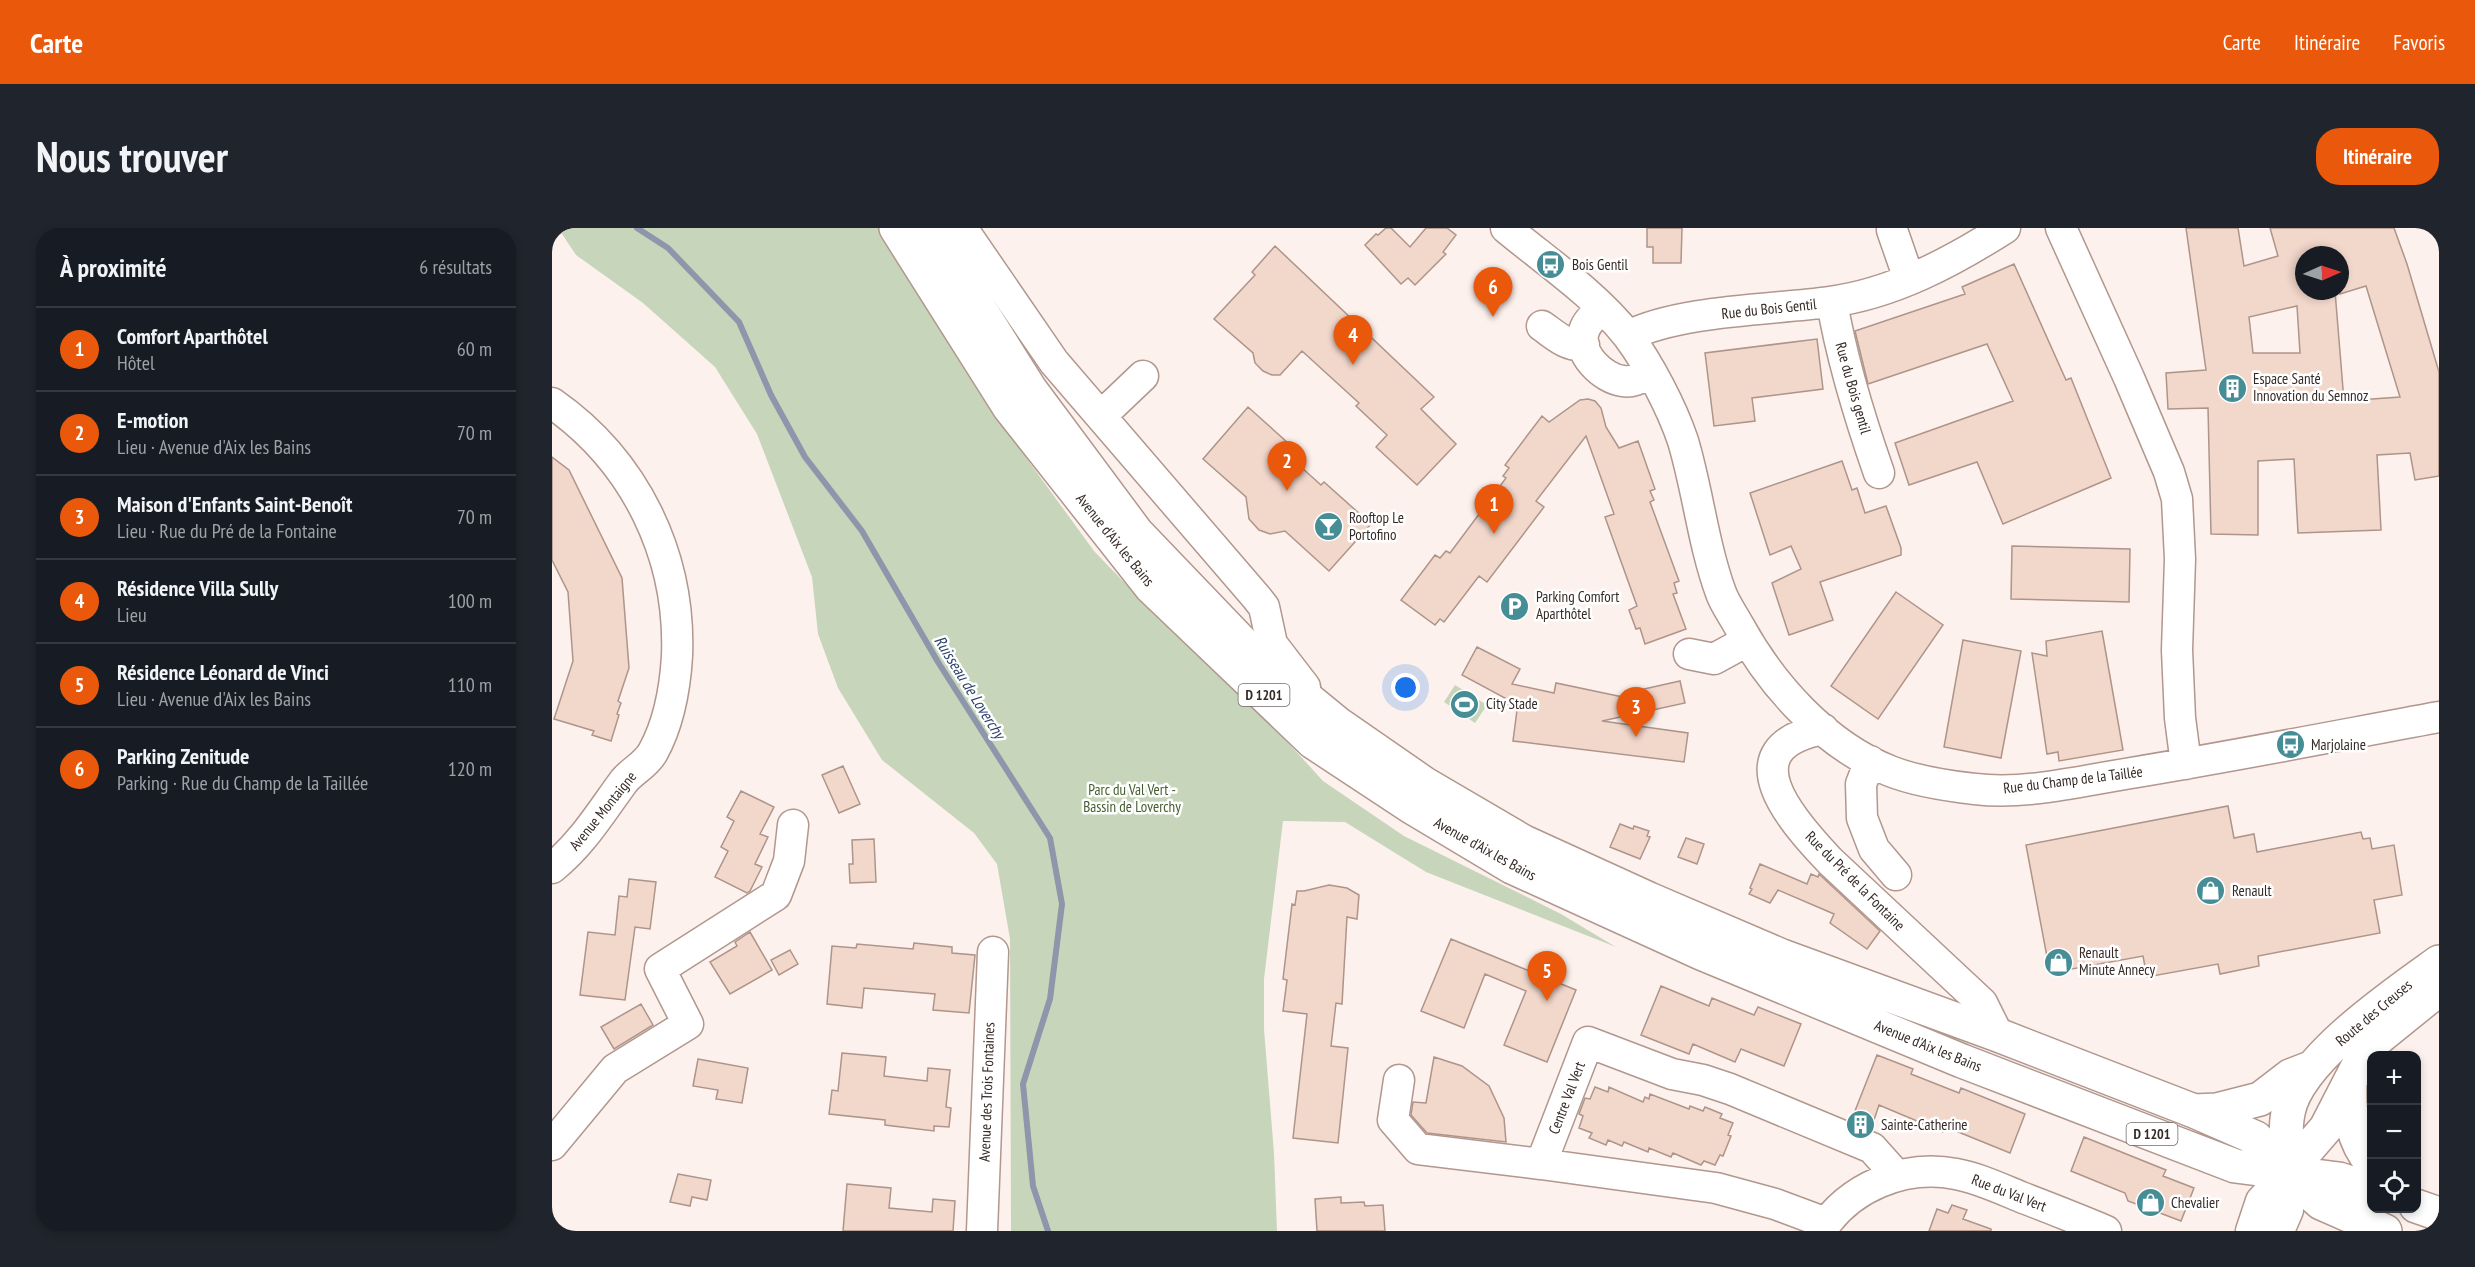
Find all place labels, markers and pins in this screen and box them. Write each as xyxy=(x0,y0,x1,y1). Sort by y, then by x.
bus stop icon: Bois Gentil xyxy=(1535,249,1567,281)
place label: Bois Gentil xyxy=(1572,255,1629,274)
pin: 6 xyxy=(1474,268,1512,317)
pin: 4 xyxy=(1334,316,1372,365)
place label: Espace Santé Innovation du Semnoz xyxy=(2253,369,2368,405)
building icon: Espace Santé Innovation du Semnoz xyxy=(2216,372,2248,404)
pin: 2 xyxy=(1268,442,1306,491)
pin: 1 xyxy=(1474,484,1514,534)
place label: Rooftop Le Portofino xyxy=(1349,508,1404,544)
bar icon: Rooftop Le Portofino xyxy=(1312,511,1344,543)
place label: Parking Comfort Aparthôtel xyxy=(1536,587,1619,623)
parking icon: Parking Comfort Aparthôtel xyxy=(1499,590,1531,622)
sports icon: City Stade xyxy=(1449,688,1481,720)
pin: 3 xyxy=(1616,688,1656,737)
place label: City Stade xyxy=(1486,694,1538,713)
bus stop icon: Marjolaine xyxy=(2274,729,2306,761)
place label: Marjolaine xyxy=(2311,735,2366,754)
shop icon: Renault xyxy=(2195,875,2227,907)
place label: Renault xyxy=(2232,881,2272,900)
place label: Renault Minute Annecy xyxy=(2079,943,2155,979)
shop icon: Renault Minute Annecy xyxy=(2042,946,2074,978)
pin: 5 xyxy=(1528,952,1566,1001)
building icon: Sainte-Catherine xyxy=(1844,1109,1876,1141)
place label: Sainte-Catherine xyxy=(1881,1115,1968,1134)
shop icon: Chevalier xyxy=(2134,1187,2166,1219)
place label: Chevalier xyxy=(2171,1193,2220,1212)

